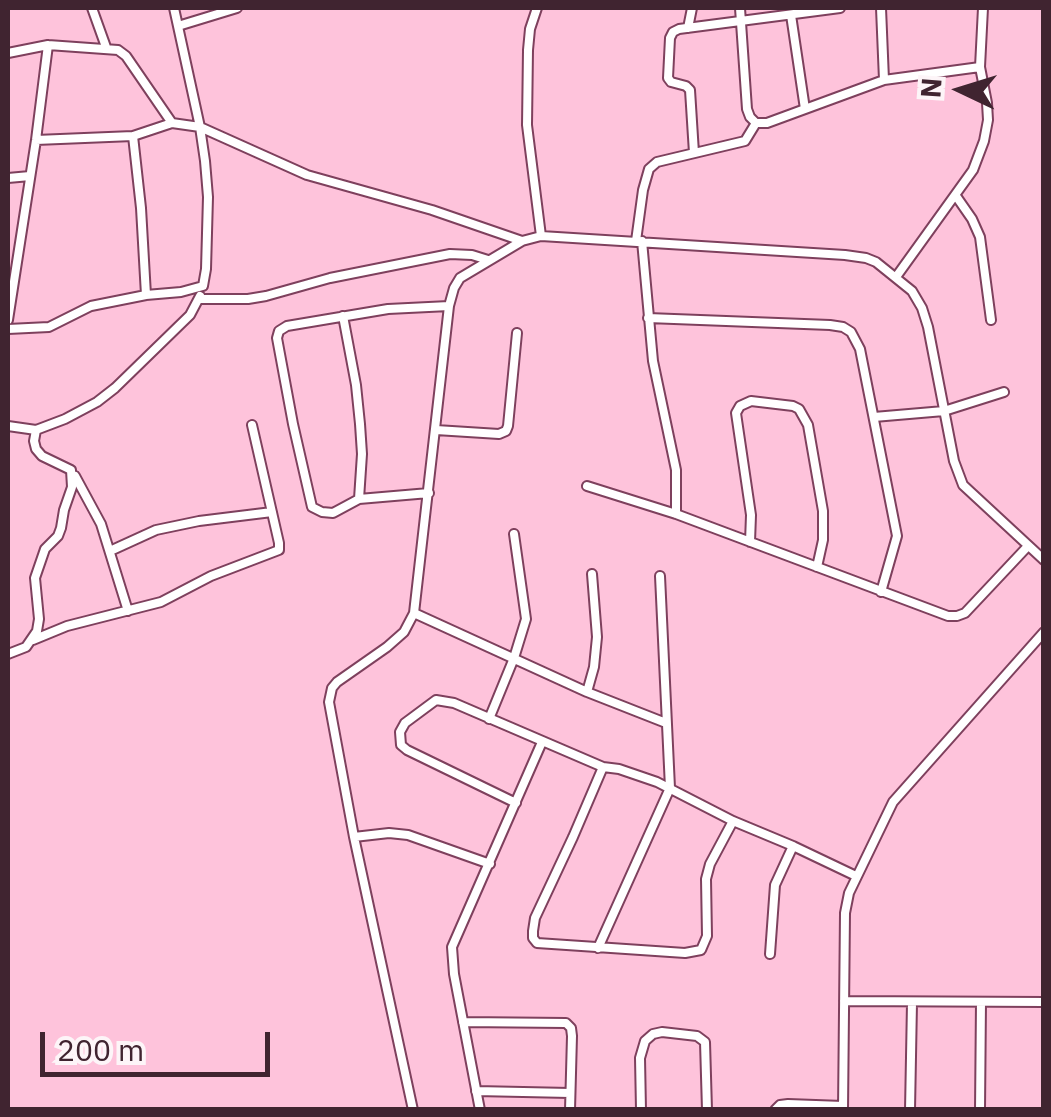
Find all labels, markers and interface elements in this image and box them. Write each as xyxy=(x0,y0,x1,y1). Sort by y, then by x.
north arrow xyxy=(911,40,1011,140)
text: N xyxy=(911,76,950,99)
scale bar xyxy=(45,1012,275,1074)
text: 200 m xyxy=(57,1030,144,1069)

